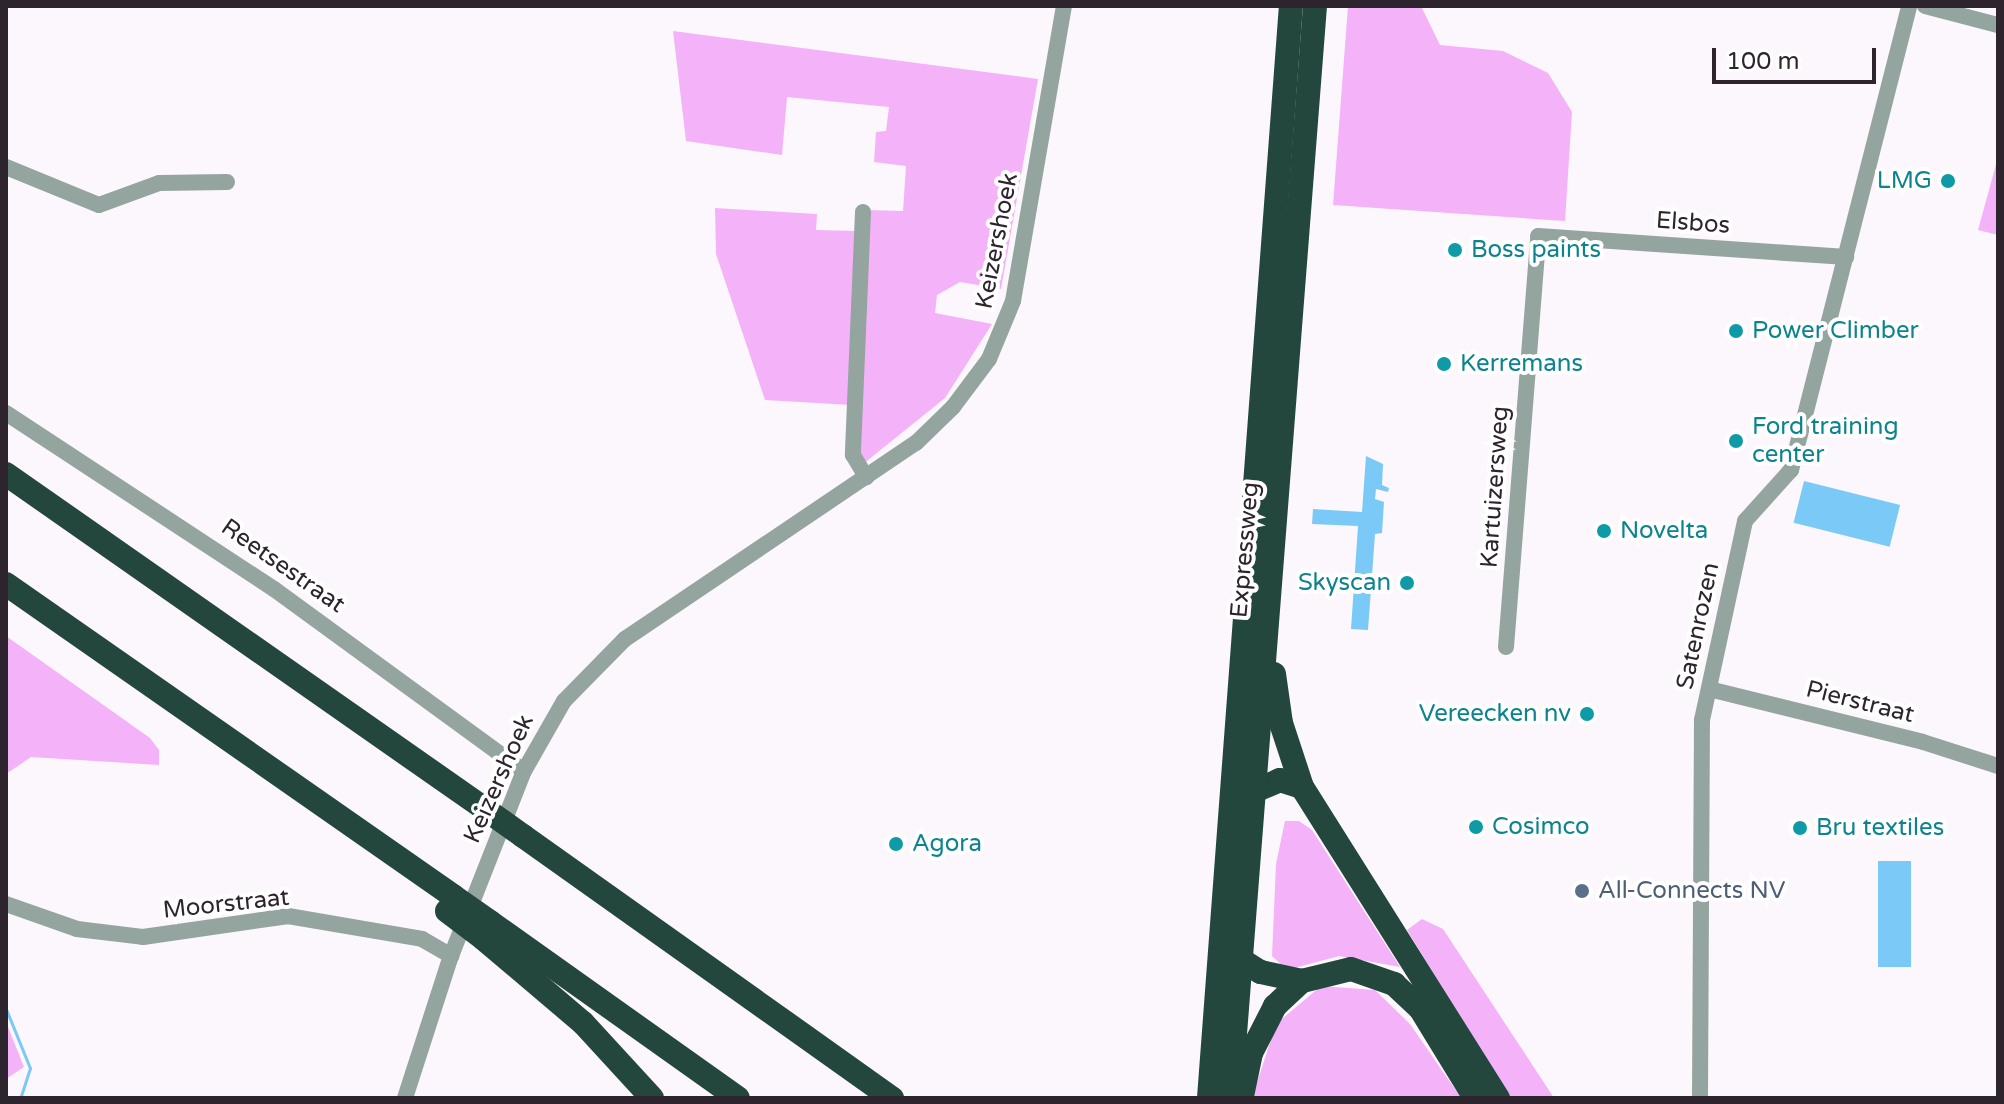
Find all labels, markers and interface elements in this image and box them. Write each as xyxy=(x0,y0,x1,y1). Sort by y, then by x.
scale bar xyxy=(1716,32,1880,82)
text: 100 m xyxy=(1726,47,1800,76)
place label: LMG xyxy=(1877,167,1932,195)
street label: Keizershoek xyxy=(970,171,1024,311)
marker: LMG xyxy=(1939,172,1957,190)
street label: Elsbos xyxy=(1655,206,1731,240)
place label: Boss paints xyxy=(1471,236,1601,264)
marker: Boss paints xyxy=(1446,241,1464,259)
place label: Power Climber xyxy=(1752,317,1919,345)
marker: Power Climber xyxy=(1727,322,1745,340)
place label: Kerremans xyxy=(1460,350,1583,378)
marker: Kerremans xyxy=(1435,355,1453,373)
street label: Kartuizersweg xyxy=(1475,405,1515,569)
place label: Ford training center xyxy=(1752,413,1899,469)
marker: Ford training center xyxy=(1727,432,1745,450)
street label: Expressweg xyxy=(1225,481,1265,619)
street label: Reetsestraat xyxy=(216,513,350,619)
place label: Novelta xyxy=(1620,517,1708,545)
marker: Novelta xyxy=(1595,522,1613,540)
street label: Satenrozen xyxy=(1671,560,1725,692)
place label: Skyscan xyxy=(1298,569,1391,597)
marker: Skyscan xyxy=(1398,574,1416,592)
street label: Pierstraat xyxy=(1803,675,1917,729)
place label: Vereecken nv xyxy=(1419,700,1571,728)
marker: Vereecken nv xyxy=(1578,705,1596,723)
street label: Keizershoek xyxy=(458,710,540,848)
place label: Cosimco xyxy=(1492,813,1590,841)
place label: Bru textiles xyxy=(1816,814,1944,842)
marker: Cosimco xyxy=(1467,818,1485,836)
marker: Bru textiles xyxy=(1791,819,1809,837)
place label: Agora xyxy=(912,830,982,858)
marker: Agora xyxy=(887,835,905,853)
place label: All-Connects NV xyxy=(1598,877,1785,905)
marker: All-Connects NV xyxy=(1573,882,1591,900)
street label: Moorstraat xyxy=(161,883,291,925)

